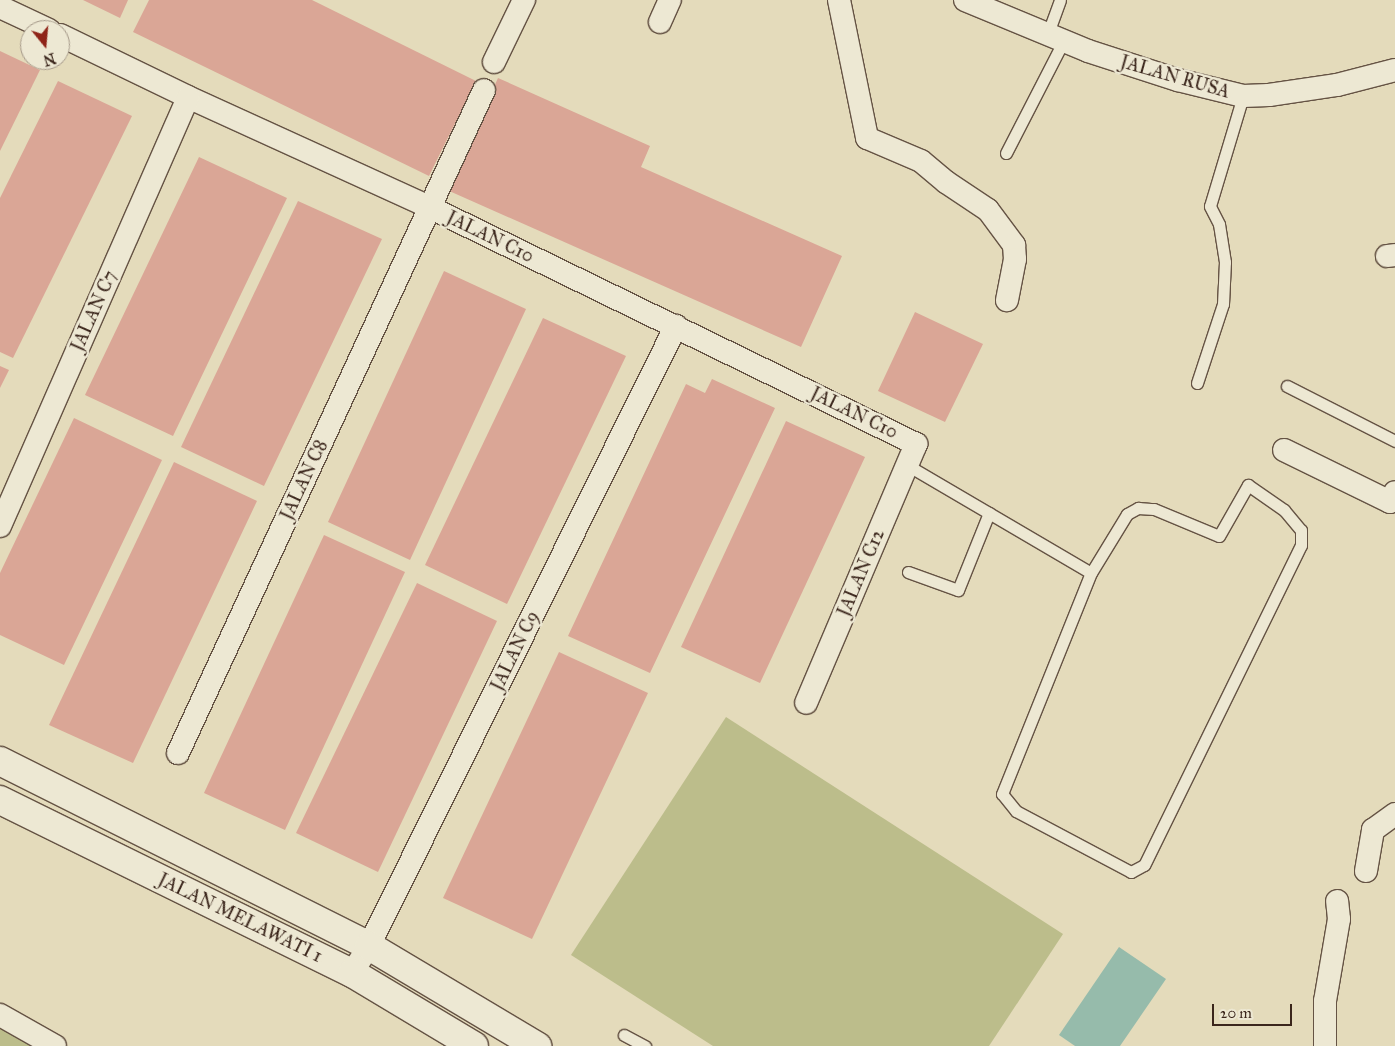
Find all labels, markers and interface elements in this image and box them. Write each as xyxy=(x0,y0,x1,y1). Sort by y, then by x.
north arrow xyxy=(20,20,70,70)
text: N xyxy=(41,49,57,69)
street label: JALAN RUSA xyxy=(1118,51,1232,103)
street label: JALAN C10 xyxy=(443,207,537,267)
street label: JALAN C7 xyxy=(67,267,121,355)
street label: JALAN C10 xyxy=(807,383,901,443)
street label: JALAN C8 xyxy=(276,436,332,524)
street label: JALAN C12 xyxy=(833,526,889,620)
street label: JALAN C9 xyxy=(486,607,544,695)
street label: JALAN MELAWATI 1 xyxy=(154,869,326,967)
scale bar xyxy=(1215,994,1295,1026)
text: 20 m xyxy=(1220,1004,1252,1022)

